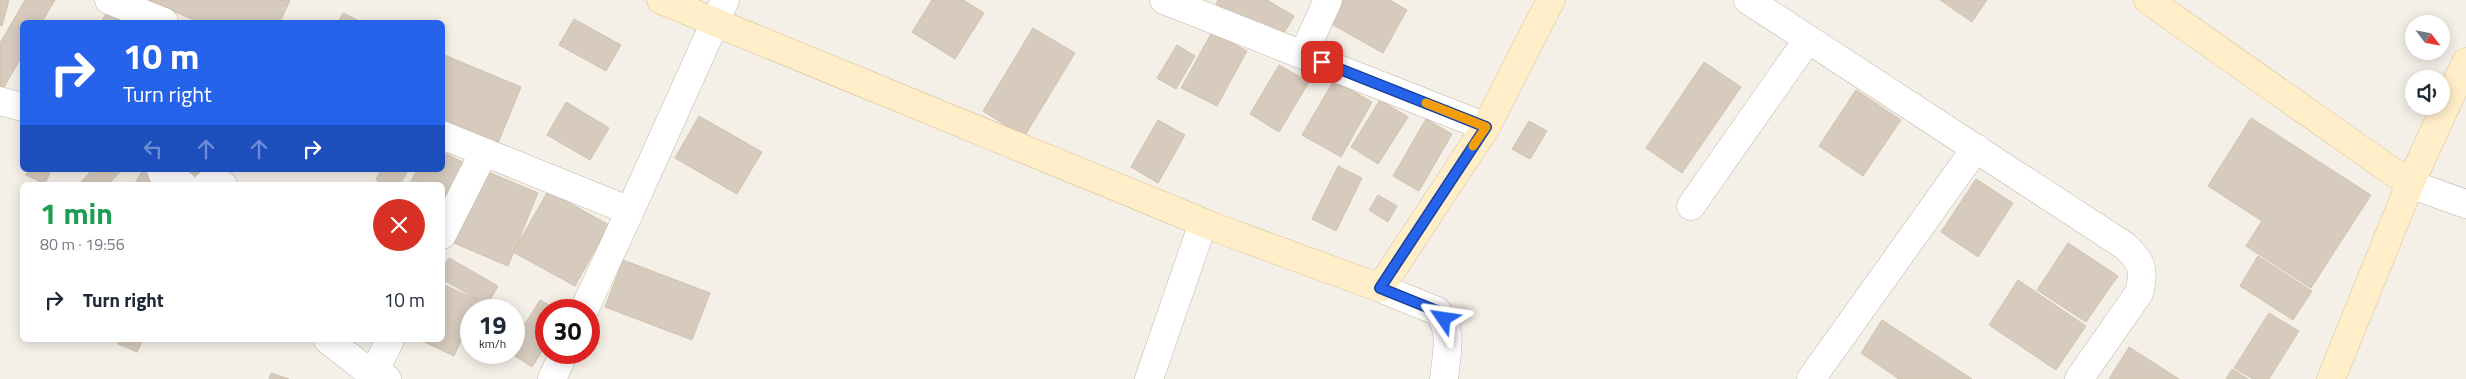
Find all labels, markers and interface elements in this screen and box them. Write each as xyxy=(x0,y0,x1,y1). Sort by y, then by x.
north arrow xyxy=(2405,15,2450,60)
map controls xyxy=(2405,15,2450,115)
text: 10 m xyxy=(123,29,199,83)
icon: right xyxy=(40,40,105,105)
pin xyxy=(1301,41,1343,83)
icon: arrive xyxy=(1308,48,1336,76)
button: sound xyxy=(2405,70,2450,115)
text: Turn right xyxy=(123,77,212,111)
icon: left xyxy=(139,135,167,163)
icon: ahead xyxy=(192,135,220,163)
icon: ahead xyxy=(245,135,273,163)
icon: right xyxy=(298,135,326,163)
text: 1 min xyxy=(40,190,113,236)
button: close xyxy=(373,199,425,251)
text: 80 m · 19:56 xyxy=(40,232,125,256)
text: Turn right xyxy=(83,285,164,314)
text: 10 m xyxy=(384,285,425,314)
icon: right xyxy=(40,286,68,314)
position arrow xyxy=(1417,292,1469,344)
speed limit sign: 30 xyxy=(535,299,600,364)
text: 19 xyxy=(478,306,507,344)
text: km/h xyxy=(479,334,506,353)

